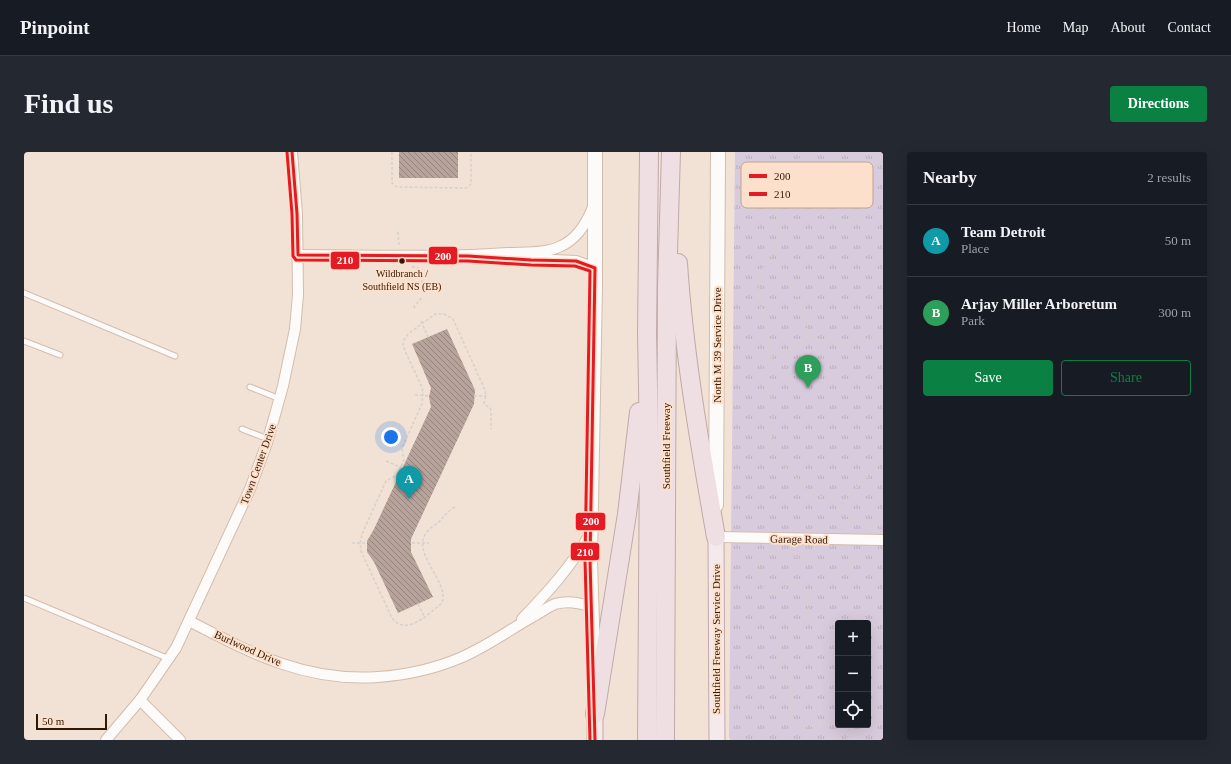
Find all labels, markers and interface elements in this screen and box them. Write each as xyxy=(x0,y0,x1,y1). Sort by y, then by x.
text: Pinpoint xyxy=(20,17,90,38)
text: Home xyxy=(1007,20,1041,35)
text: Map xyxy=(1063,20,1088,35)
text: About xyxy=(1110,20,1145,35)
text: Contact xyxy=(1167,20,1211,35)
button: Directions xyxy=(1110,86,1207,122)
text: Find us xyxy=(24,88,114,119)
legend xyxy=(741,162,873,208)
text: Nearby xyxy=(923,168,977,187)
text: 200 xyxy=(774,170,791,182)
text: 2 results xyxy=(1147,170,1191,185)
text: 210 xyxy=(774,188,791,200)
text: Team Detroit xyxy=(961,224,1046,240)
text: A xyxy=(931,233,941,248)
text: 50 m xyxy=(1165,233,1191,248)
text: Place xyxy=(961,241,989,256)
line badge: 200 xyxy=(428,246,458,265)
text: 200 xyxy=(435,250,452,262)
line badge: 210 xyxy=(330,251,360,270)
text: 210 xyxy=(337,254,354,266)
marker: Wildbranch / Southfield NS (EB) xyxy=(397,256,407,266)
place label: Wildbranch / Southfield NS (EB) xyxy=(363,268,441,293)
street label: North M 39 Service Drive xyxy=(711,287,723,403)
text: Arjay Miller Arboretum xyxy=(961,296,1117,312)
text: B xyxy=(932,305,940,320)
text: 300 m xyxy=(1158,305,1191,320)
text: Park xyxy=(961,313,985,328)
pin: B xyxy=(795,355,821,388)
button: Save xyxy=(923,360,1053,396)
button: Share xyxy=(1061,360,1191,396)
street label: Southfield Freeway xyxy=(660,402,672,489)
street label: Town Center Drive xyxy=(238,422,278,506)
your location xyxy=(381,427,401,447)
pin: A xyxy=(396,466,422,499)
line badge: 200 xyxy=(575,512,606,531)
text: 200 xyxy=(583,515,600,527)
street label: Garage Road xyxy=(770,532,828,546)
line badge: 210 xyxy=(570,542,600,561)
text: 210 xyxy=(577,546,594,558)
street label: Southfield Freeway Service Drive xyxy=(710,564,722,714)
map controls xyxy=(835,620,871,728)
button: + xyxy=(835,620,871,656)
street label: Burlwood Drive xyxy=(213,628,283,668)
button: − xyxy=(835,656,871,692)
button: locate xyxy=(835,692,871,728)
scale bar xyxy=(36,712,107,731)
text: 50 m xyxy=(42,715,64,727)

